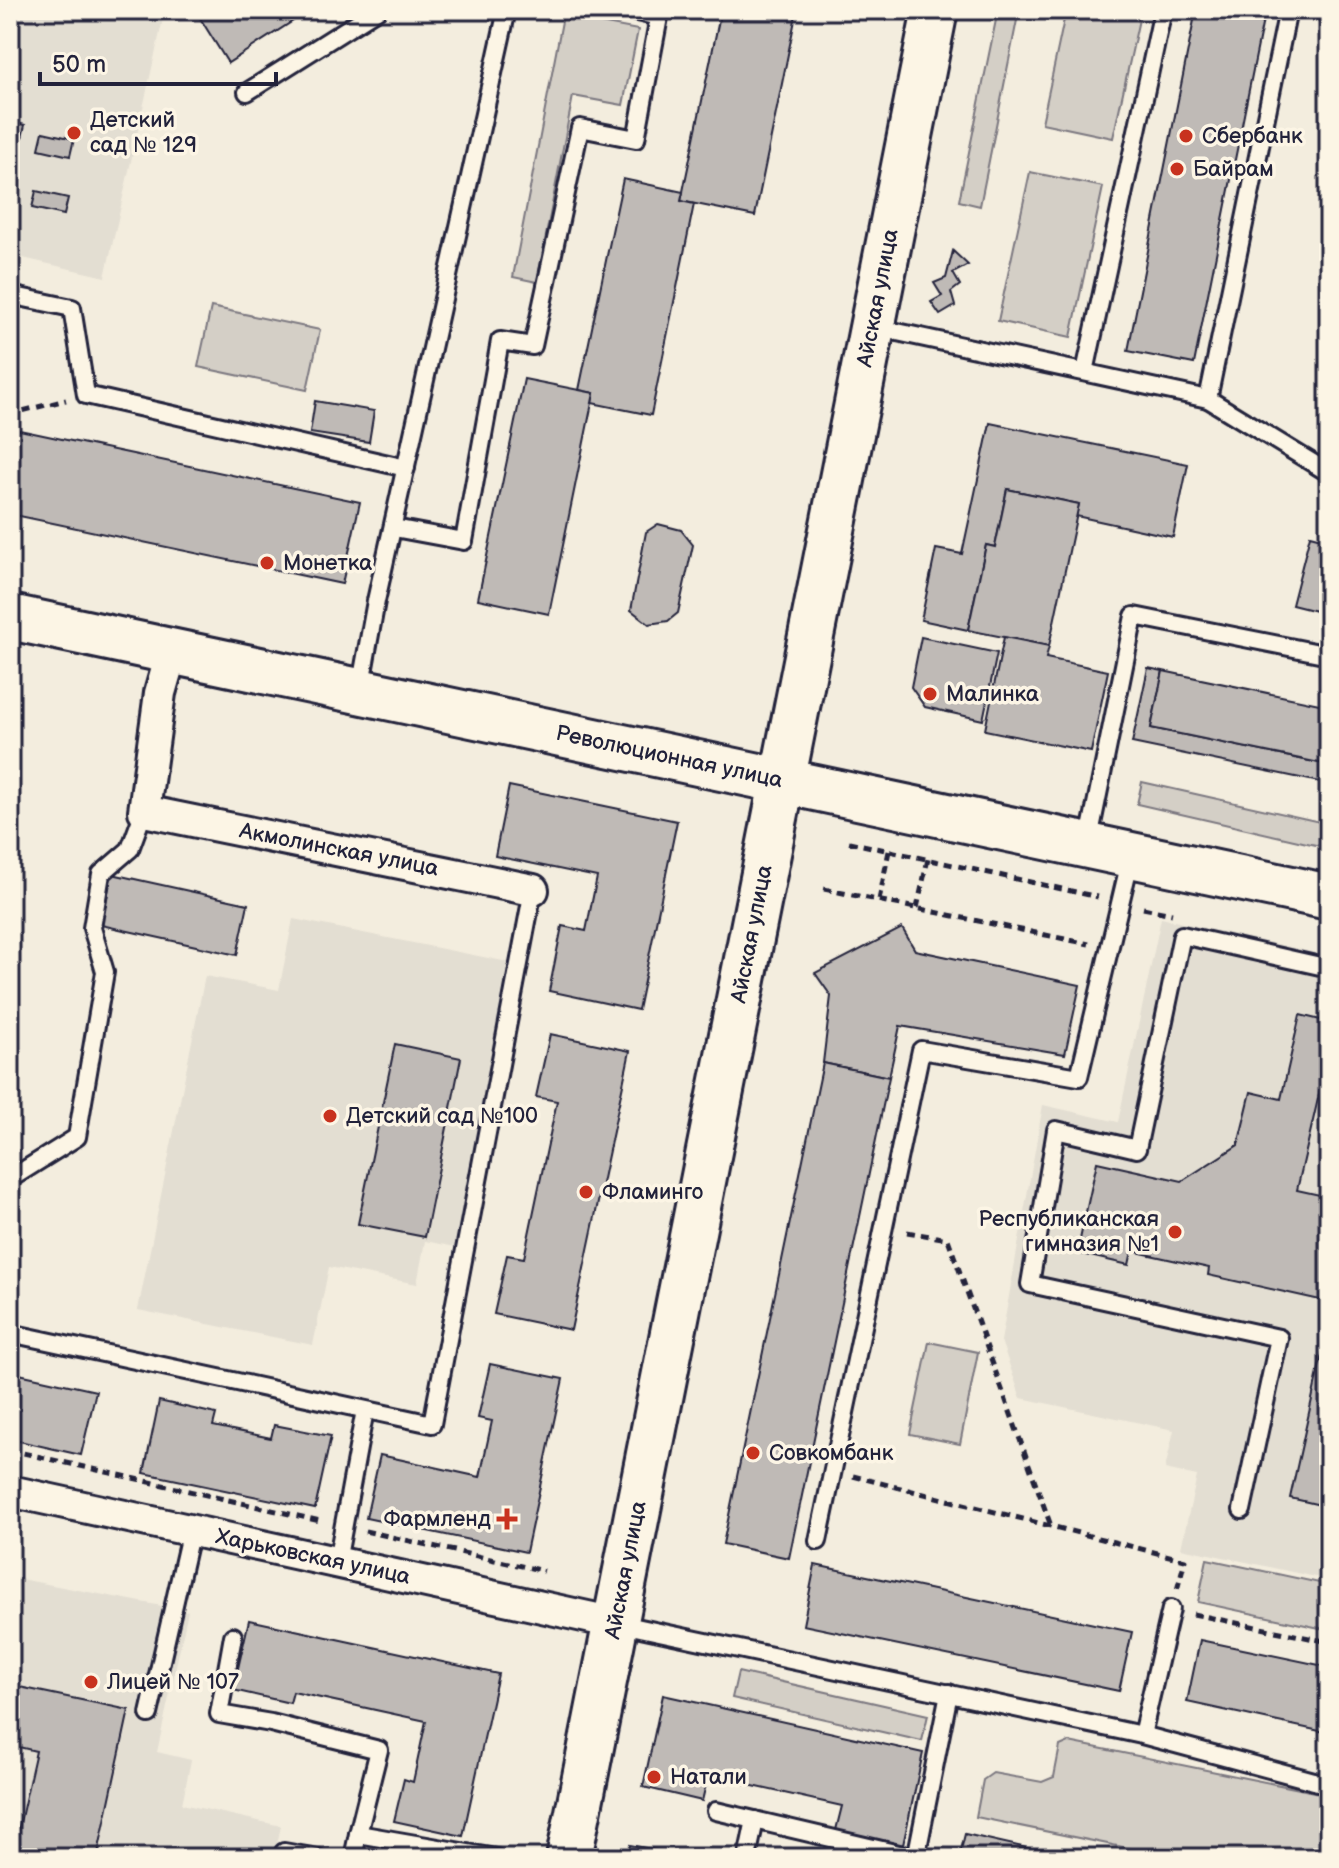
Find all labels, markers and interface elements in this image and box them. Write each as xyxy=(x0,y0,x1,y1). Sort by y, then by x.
scale bar xyxy=(40,36,276,86)
text: 50 m xyxy=(52,50,106,79)
place label: Детский сад № 129 xyxy=(90,107,197,159)
place label: Сбербанк xyxy=(1202,123,1303,150)
marker: Детский сад № 129 xyxy=(65,124,83,142)
marker: Сбербанк xyxy=(1177,127,1195,145)
place label: Байрам xyxy=(1193,156,1274,183)
marker: Байрам xyxy=(1168,160,1186,178)
street label: Айская улица xyxy=(851,227,905,370)
place label: Монетка xyxy=(283,550,372,577)
marker: Монетка xyxy=(258,554,276,572)
place label: Малинка xyxy=(946,681,1039,708)
marker: Малинка xyxy=(921,685,939,703)
street label: Революционная улица xyxy=(553,720,785,794)
street label: Акмолинская улица xyxy=(236,817,441,883)
street label: Айская улица xyxy=(725,863,779,1006)
place label: Детский сад №100 xyxy=(346,1103,538,1130)
marker: Детский сад №100 xyxy=(321,1107,339,1125)
place label: Фламинго xyxy=(602,1179,703,1206)
marker: Фламинго xyxy=(577,1183,595,1201)
place label: Республиканская гимназия №1 xyxy=(978,1206,1159,1258)
marker: Республиканская гимназия №1 xyxy=(1166,1223,1184,1241)
place label: Совкомбанк xyxy=(769,1440,894,1467)
marker: Совкомбанк xyxy=(744,1444,762,1462)
street label: Айская улица xyxy=(599,1499,653,1642)
place label: Фармленд xyxy=(383,1506,491,1533)
marker: Фармленд xyxy=(498,1510,516,1528)
street label: Харьковская улица xyxy=(213,1523,413,1591)
place label: Лицей № 107 xyxy=(106,1669,239,1696)
marker: Лицей № 107 xyxy=(82,1673,100,1691)
place label: Натали xyxy=(670,1764,747,1791)
marker: Натали xyxy=(645,1768,663,1786)

